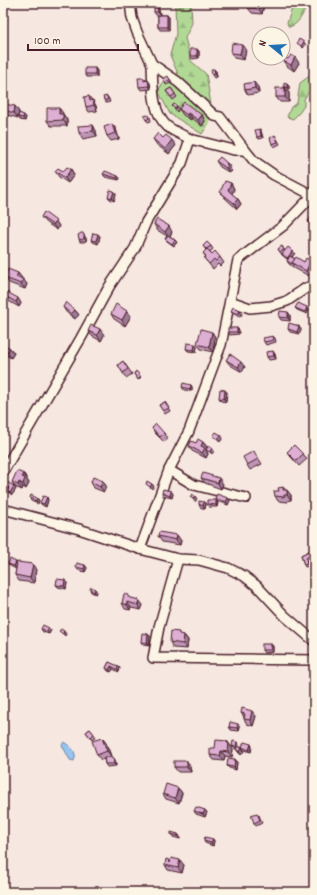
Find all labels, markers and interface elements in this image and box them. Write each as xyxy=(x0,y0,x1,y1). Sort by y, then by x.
scale bar xyxy=(28,26,138,52)
north arrow xyxy=(251,26,291,66)
text: 100 m xyxy=(34,33,61,50)
text: N xyxy=(255,38,272,49)

